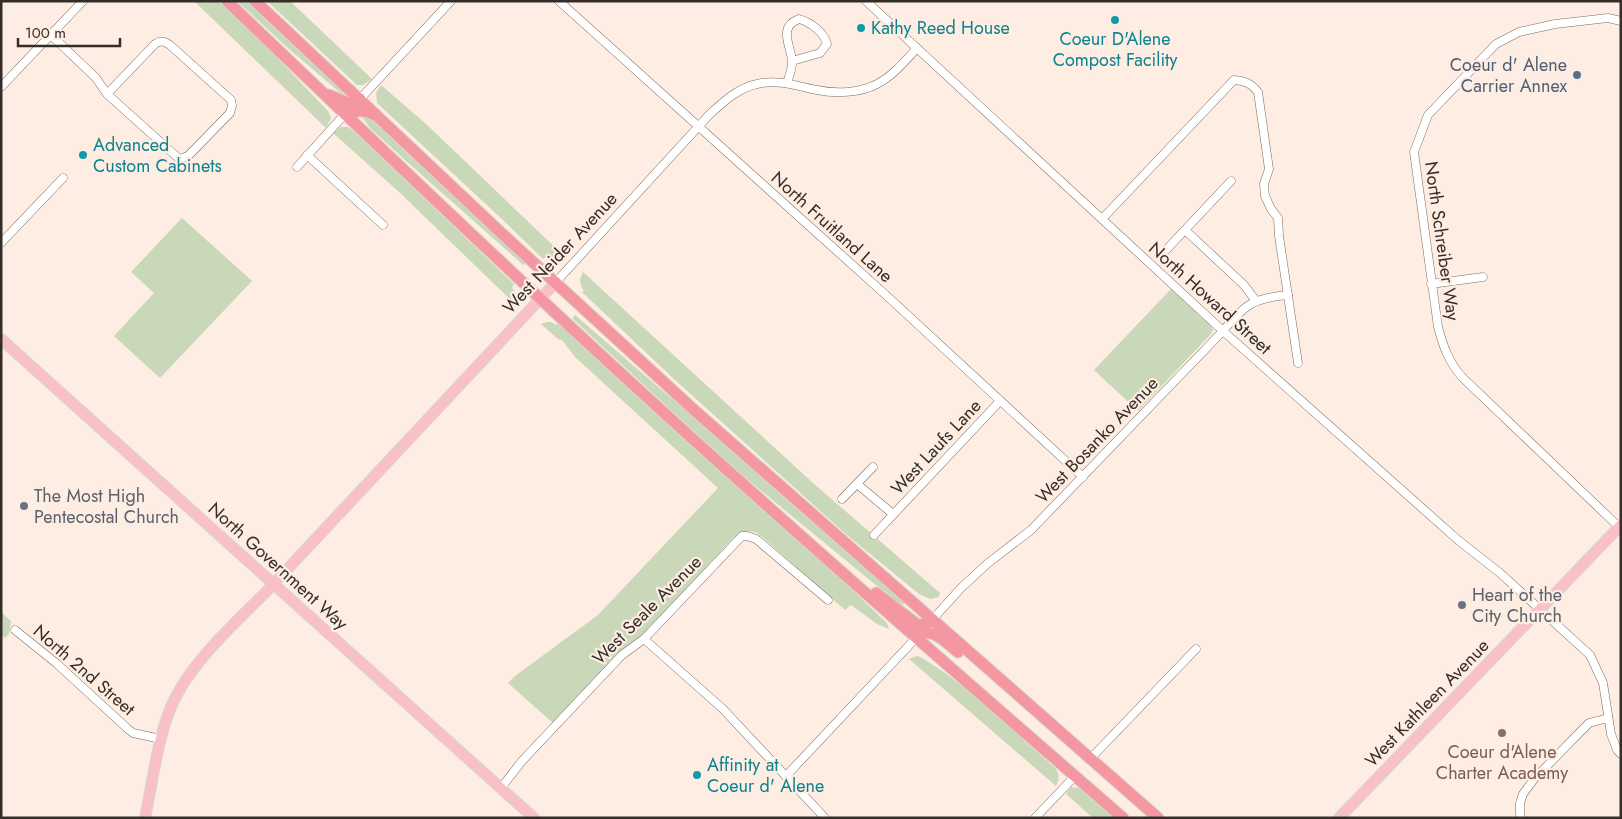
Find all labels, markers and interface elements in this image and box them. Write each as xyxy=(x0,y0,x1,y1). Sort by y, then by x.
marker: Coeur D'Alene Compost Facility xyxy=(1109,14,1121,26)
scale bar xyxy=(18,15,120,47)
place label: Kathy Reed House xyxy=(871,15,1010,41)
text: 100 m xyxy=(25,22,66,44)
marker: Kathy Reed House xyxy=(855,22,867,34)
place label: Coeur D'Alene Compost Facility xyxy=(1053,26,1177,73)
place label: Coeur d' Alene Carrier Annex xyxy=(1450,52,1567,99)
marker: Coeur d' Alene Carrier Annex xyxy=(1571,69,1583,81)
place label: Advanced Custom Cabinets xyxy=(93,132,222,179)
marker: Advanced Custom Cabinets xyxy=(77,149,89,161)
street label: North Schreiber Way xyxy=(1418,160,1466,322)
street label: North Fruitland Lane xyxy=(765,165,899,289)
street label: West Neider Avenue xyxy=(497,186,623,320)
street label: North Howard Street xyxy=(1143,236,1278,361)
street label: West Bosanko Avenue xyxy=(1030,371,1164,509)
street label: West Laufs Lane xyxy=(885,393,987,501)
place label: The Most High Pentecostal Church xyxy=(34,483,179,530)
street label: North Government Way xyxy=(202,496,354,636)
marker: The Most High Pentecostal Church xyxy=(18,500,30,512)
street label: West Seale Avenue xyxy=(586,549,708,671)
place label: Heart of the City Church xyxy=(1472,582,1562,629)
marker: Heart of the City Church xyxy=(1456,599,1468,611)
street label: North 2nd Street xyxy=(27,618,141,722)
street label: West Kathleen Avenue xyxy=(1359,633,1495,773)
marker: Coeur d'Alene Charter Academy xyxy=(1496,727,1508,739)
place label: Coeur d'Alene Charter Academy xyxy=(1436,739,1568,786)
place label: Affinity at Coeur d' Alene xyxy=(707,752,824,799)
marker: Affinity at Coeur d' Alene xyxy=(691,769,703,781)

